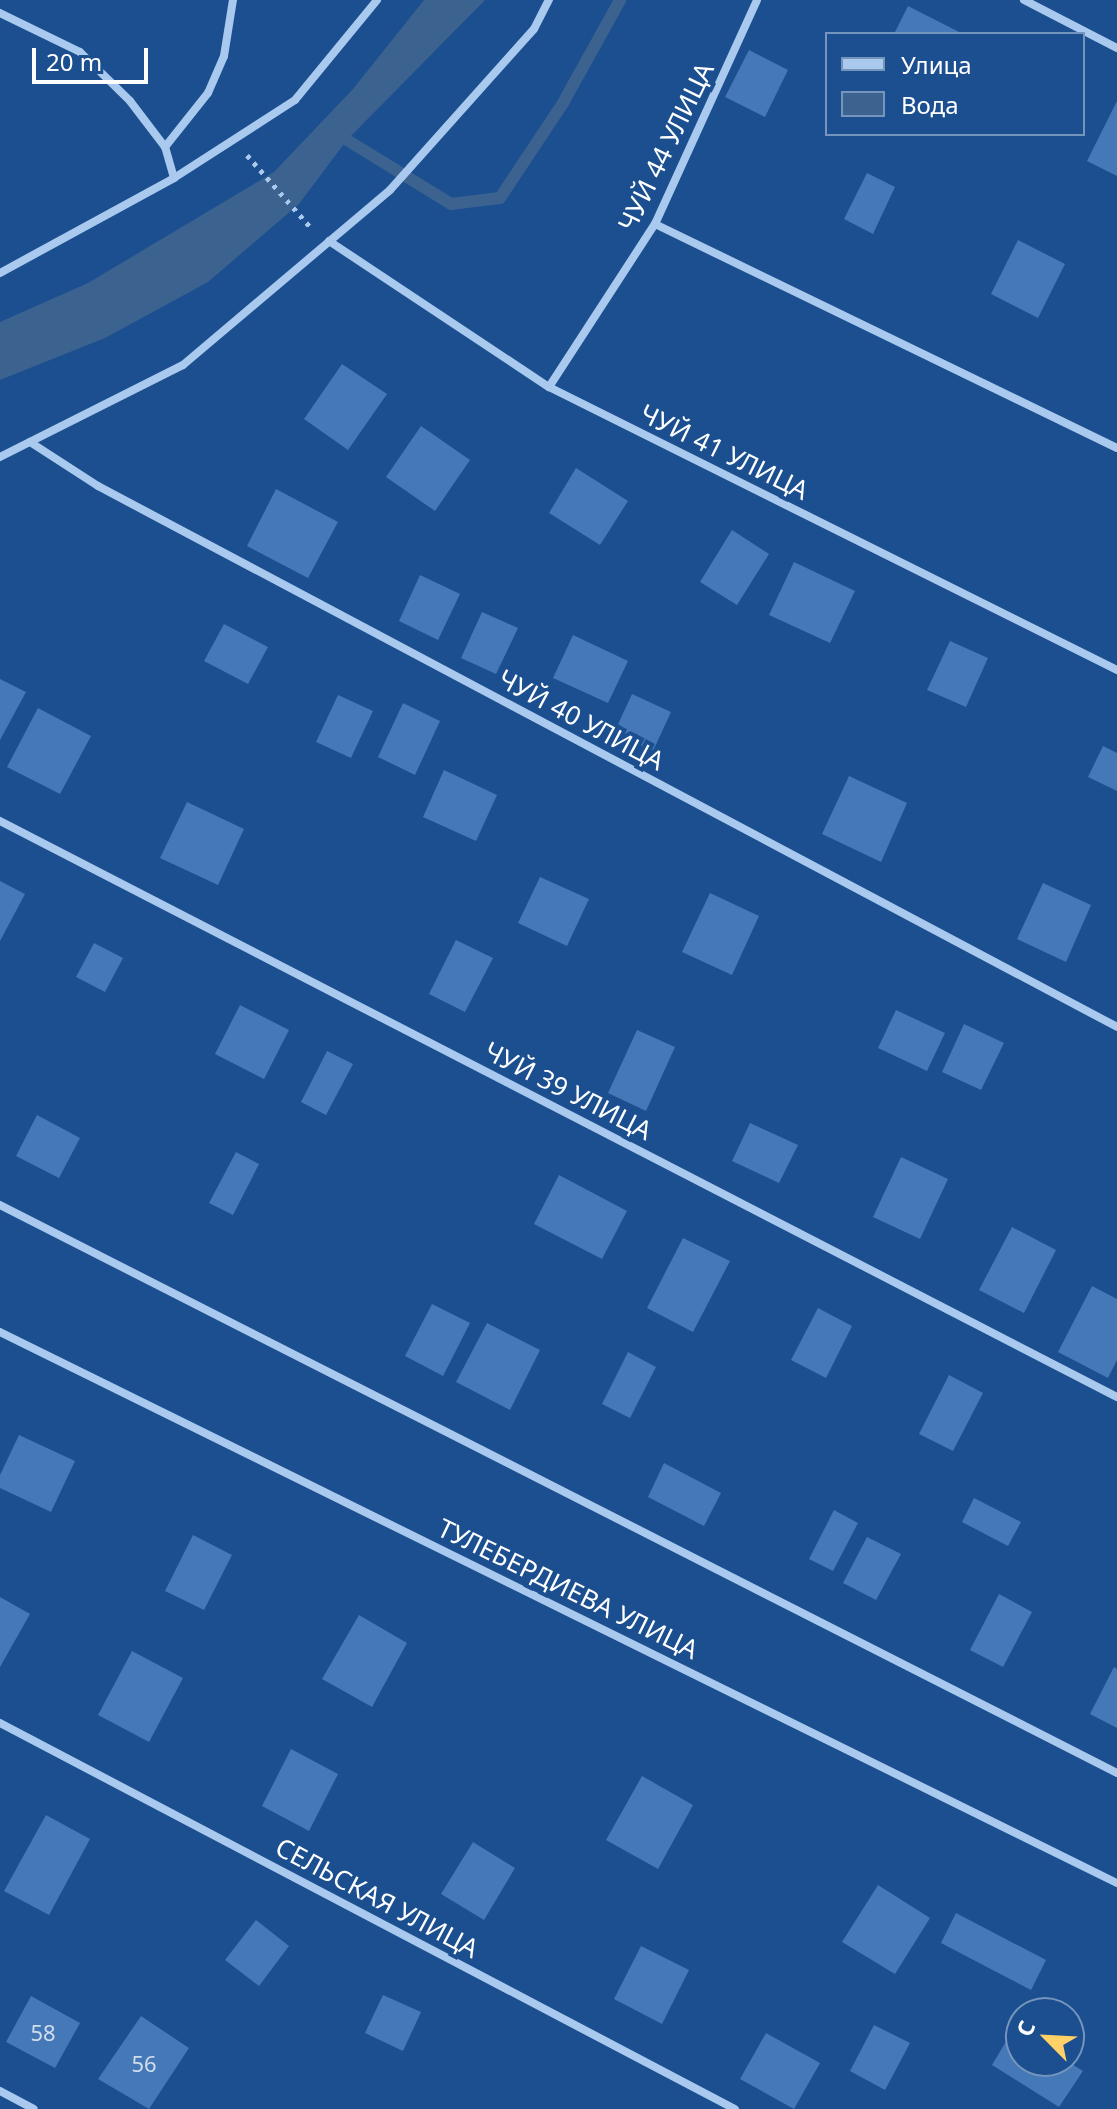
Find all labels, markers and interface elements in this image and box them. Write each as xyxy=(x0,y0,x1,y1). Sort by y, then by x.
scale bar xyxy=(36,32,152,82)
legend xyxy=(825,32,1085,136)
text: 20 m xyxy=(46,45,102,78)
text: Улица xyxy=(901,48,972,81)
street label: ЧУЙ 44 УЛИЦА xyxy=(612,58,720,236)
text: Вода xyxy=(901,88,959,121)
street label: ЧУЙ 41 УЛИЦА xyxy=(635,398,813,506)
street label: ЧУЙ 40 УЛИЦА xyxy=(493,663,669,777)
street label: ЧУЙ 39 УЛИЦА xyxy=(479,1035,657,1147)
street label: ТУЛЕБЕРДИЕВА УЛИЦА xyxy=(433,1512,703,1666)
street label: СЕЛЬСКАЯ УЛИЦА xyxy=(270,1831,484,1965)
north arrow xyxy=(1005,1997,1085,2077)
text: С xyxy=(1008,2015,1041,2041)
house number: 58 xyxy=(30,2020,56,2046)
house number: 56 xyxy=(131,2051,157,2077)

